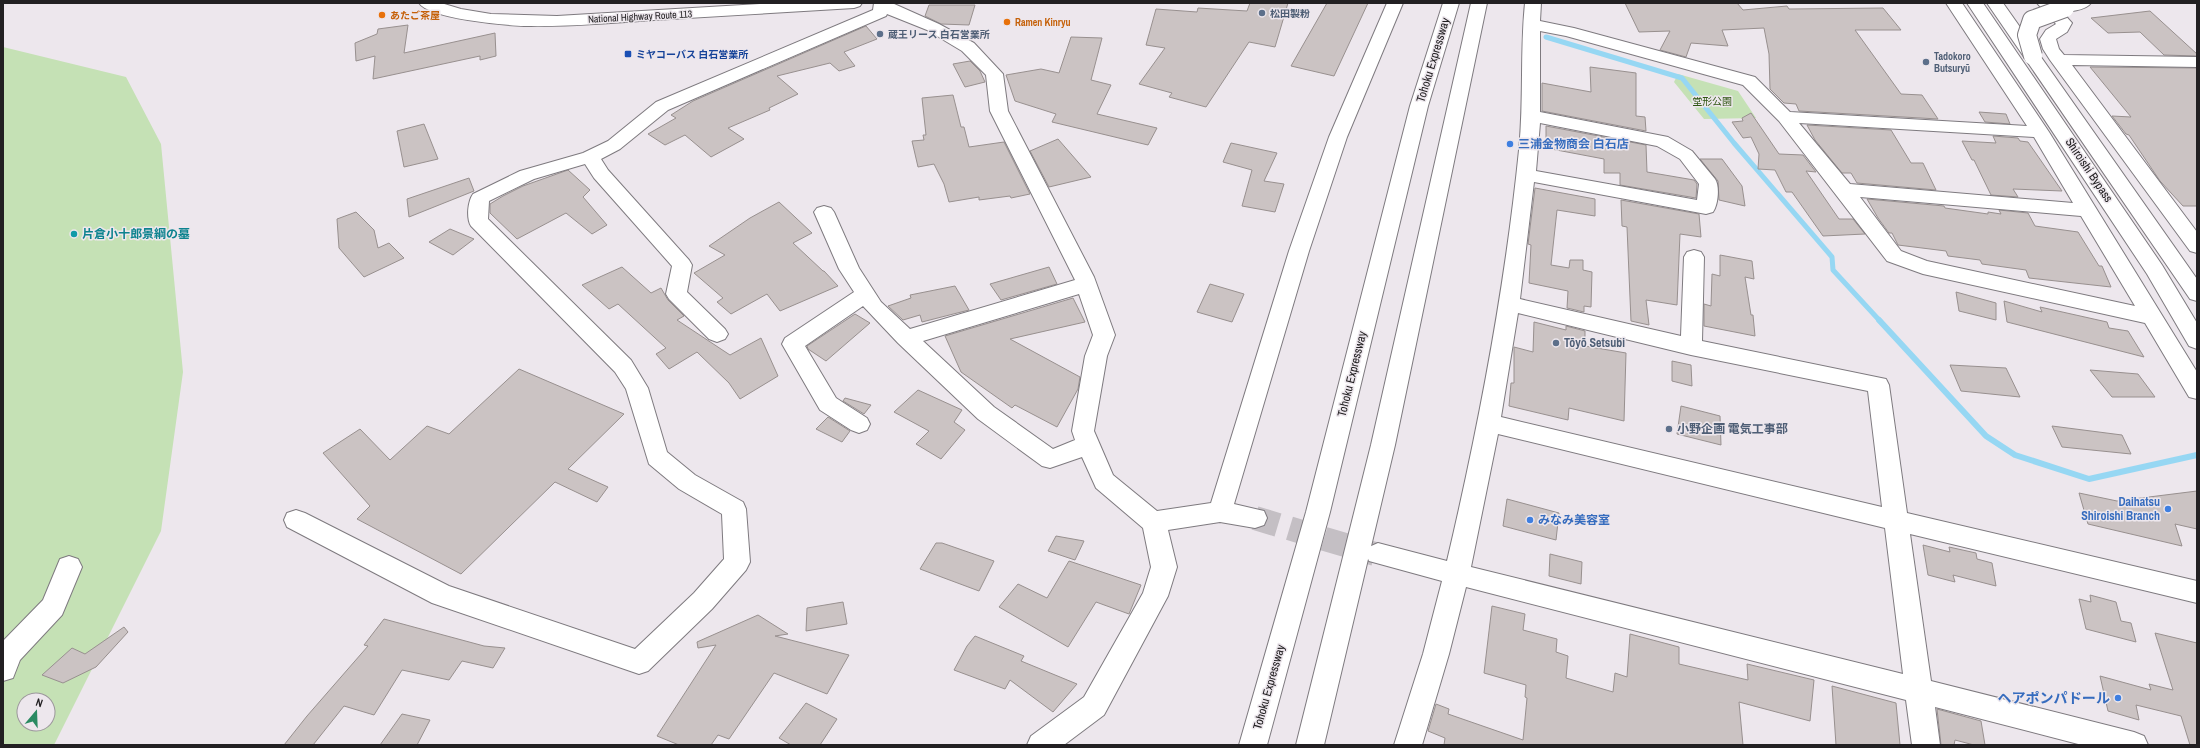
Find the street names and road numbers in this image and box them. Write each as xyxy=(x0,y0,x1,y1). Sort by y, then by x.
street label: National Highway Route 113 xyxy=(588,7,693,26)
street label: Tohoku Expressway xyxy=(1413,16,1453,104)
street label: Shiroishi Bypass xyxy=(2062,135,2116,205)
street label: Tohoku Expressway xyxy=(1334,330,1370,418)
street label: Tohoku Expressway xyxy=(1249,643,1289,731)

